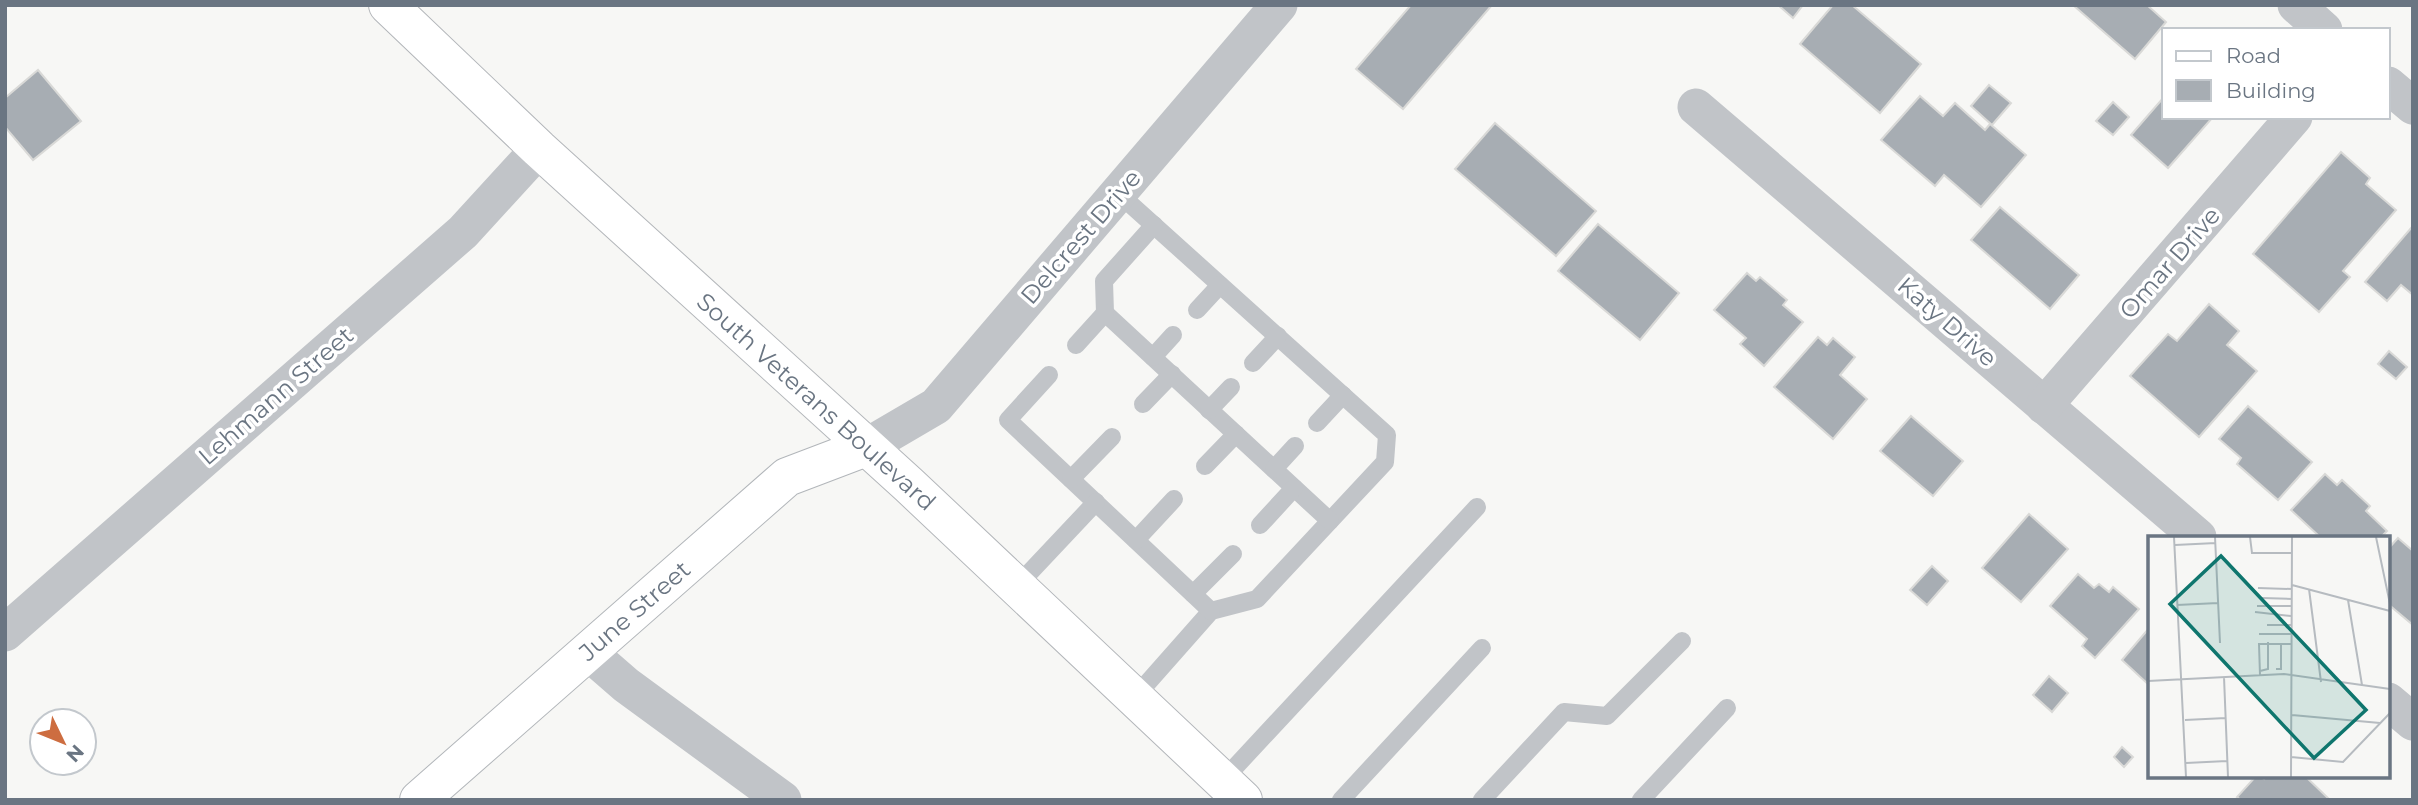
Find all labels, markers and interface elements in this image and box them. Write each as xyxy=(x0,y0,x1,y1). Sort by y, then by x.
legend xyxy=(2162,28,2390,119)
text: Road xyxy=(2226,43,2281,68)
text: Building xyxy=(2226,78,2316,103)
street label: Delcrest Drive xyxy=(1014,163,1147,310)
street label: Omar Drive xyxy=(2113,201,2226,324)
street label: Katy Drive xyxy=(1892,271,2003,373)
street label: South Veterans Boulevard xyxy=(691,287,942,517)
street label: Lehmann Street xyxy=(192,320,359,471)
inset map xyxy=(2148,536,2390,777)
street label: June Street xyxy=(572,554,696,667)
north arrow xyxy=(28,707,98,777)
text: N xyxy=(61,740,89,767)

